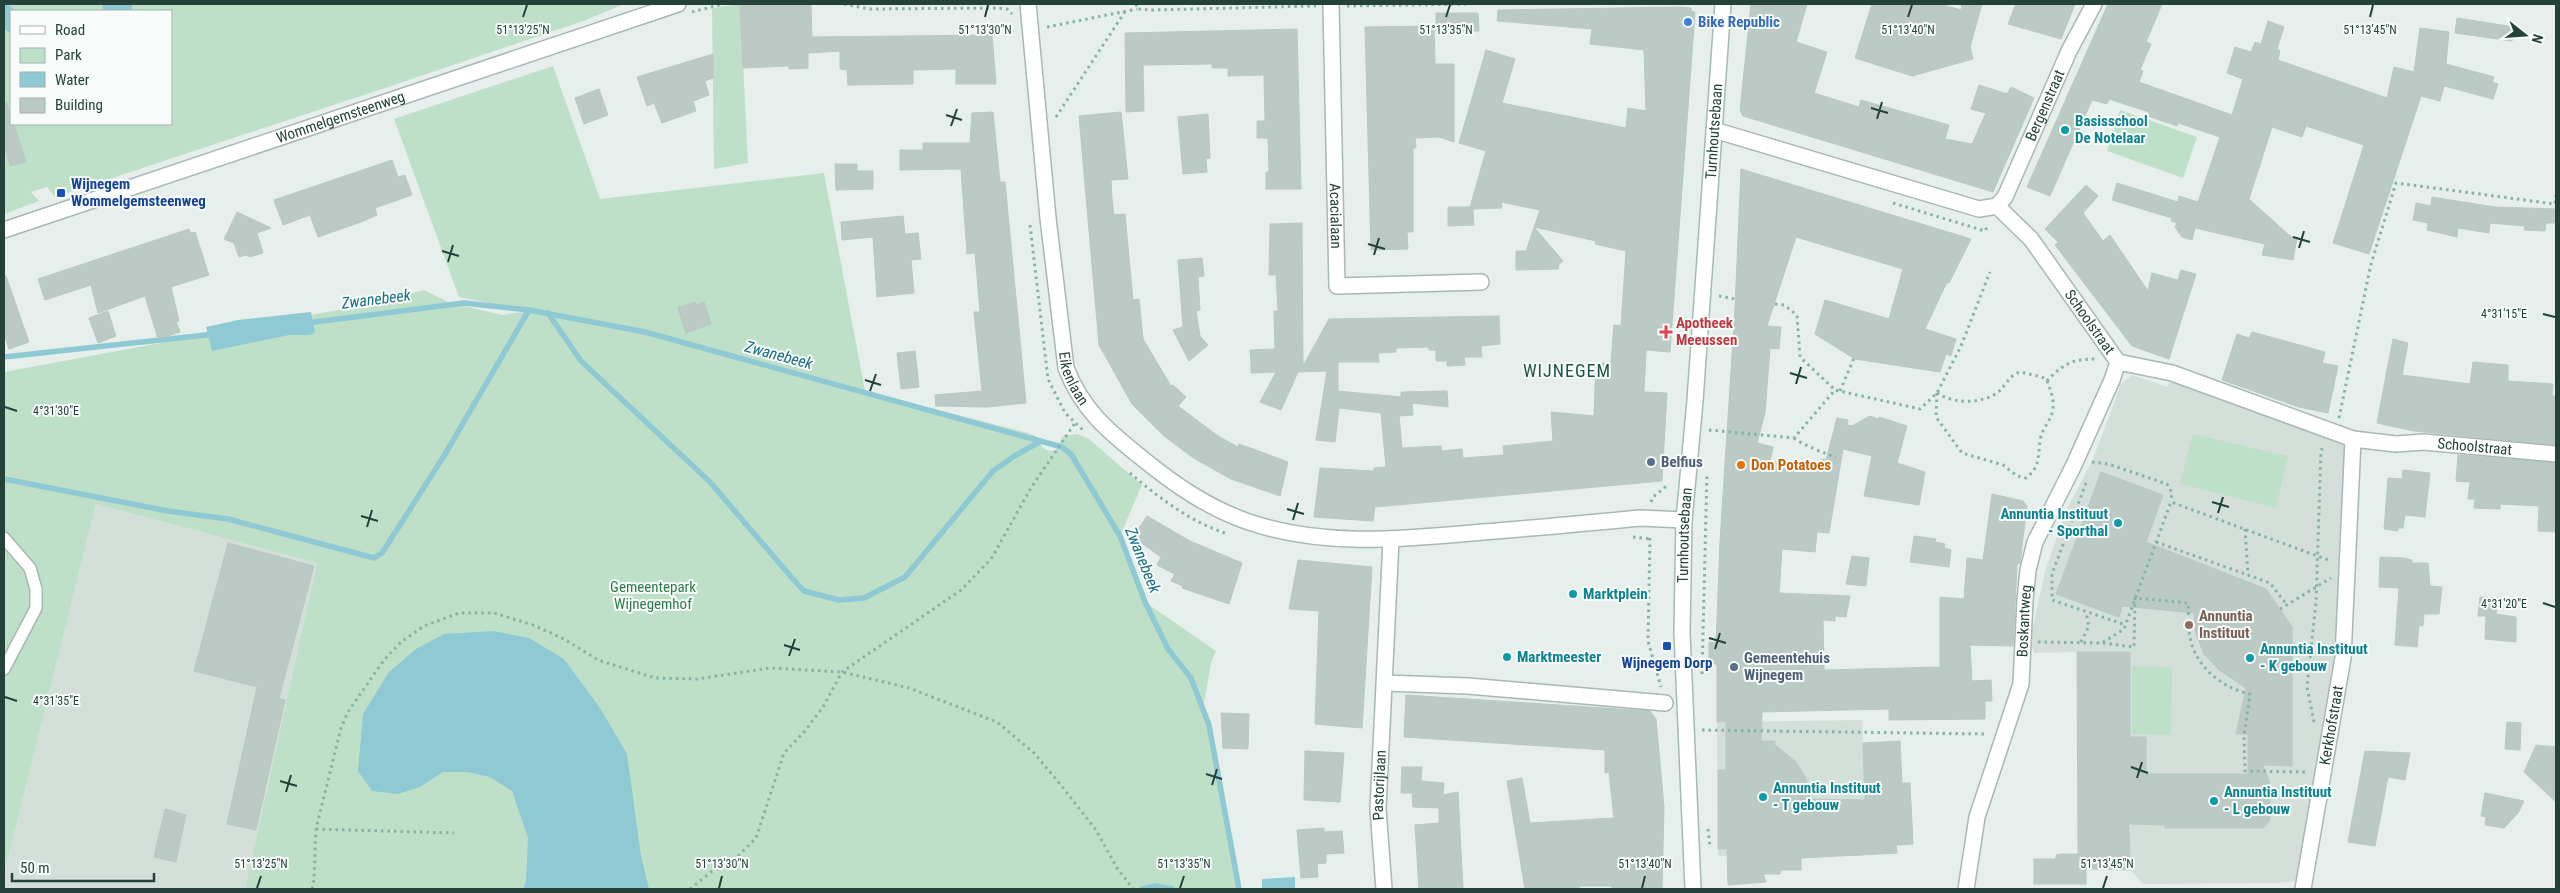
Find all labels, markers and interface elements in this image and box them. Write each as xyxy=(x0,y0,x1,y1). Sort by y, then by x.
legend xyxy=(10,10,172,125)
north arrow xyxy=(2500,10,2550,60)
place label: Bike Republic xyxy=(1698,13,1780,31)
marker: Bike Republic xyxy=(1682,16,1694,28)
text: Road xyxy=(55,21,85,39)
text: 51°13'25"N xyxy=(496,23,550,37)
text: 51°13'30"N xyxy=(958,23,1012,37)
text: 51°13'35"N xyxy=(1419,23,1473,37)
text: 51°13'40"N xyxy=(1881,23,1935,37)
text: 51°13'45"N xyxy=(2343,23,2397,37)
text: N xyxy=(2529,32,2546,45)
text: Park xyxy=(55,46,82,64)
street label: Bergenstraat xyxy=(2022,67,2069,144)
text: Water xyxy=(55,71,90,89)
street label: Turnhoutsebaan xyxy=(1702,83,1726,180)
street label: Wommelgemsteenweg xyxy=(274,87,407,147)
text: Building xyxy=(55,96,103,114)
place label: Basisschool De Notelaar xyxy=(2075,112,2148,147)
marker: Basisschool De Notelaar xyxy=(2059,124,2071,136)
place label: Wijnegem Wommelgemsteenweg xyxy=(71,175,206,210)
street label: Acacialaan xyxy=(1326,183,1345,249)
marker: Wijnegem Wommelgemsteenweg xyxy=(55,187,67,199)
water label: Zwanebeek xyxy=(339,285,413,313)
street label: Schoolstraat xyxy=(2061,286,2119,358)
text: 4°31'15"E xyxy=(2481,307,2527,321)
place label: Apotheek Meeussen xyxy=(1676,314,1737,349)
marker: Apotheek Meeussen xyxy=(1660,326,1672,338)
water label: Zwanebeek xyxy=(742,337,816,373)
street label: Eikenlaan xyxy=(1055,351,1092,409)
district label: WIJNEGEM xyxy=(1523,360,1611,381)
text: 4°31'30"E xyxy=(33,404,79,418)
street label: Schoolstraat xyxy=(2437,434,2513,459)
place label: Belfius xyxy=(1661,453,1703,471)
marker: Belfius xyxy=(1645,456,1657,468)
place label: Don Potatoes xyxy=(1751,456,1831,474)
marker: Don Potatoes xyxy=(1735,459,1747,471)
street label: Turnhoutsebaan xyxy=(1674,487,1696,583)
place label: Annuntia Instituut - Sporthal xyxy=(2000,505,2108,540)
marker: Annuntia Instituut - Sporthal xyxy=(2112,517,2124,529)
water label: Zwanebeek xyxy=(1121,523,1165,597)
park label: Gemeentepark Wijnegemhof xyxy=(610,578,696,613)
street label: Boskantweg xyxy=(2013,584,2035,658)
place label: Marktplein xyxy=(1583,585,1648,603)
marker: Marktplein xyxy=(1567,588,1579,600)
text: 4°31'20"E xyxy=(2481,597,2527,611)
place label: Annuntia Instituut xyxy=(2199,607,2253,642)
marker: Annuntia Instituut xyxy=(2183,619,2195,631)
marker: Wijnegem Dorp xyxy=(1661,640,1673,652)
place label: Annuntia Instituut - K gebouw xyxy=(2260,640,2368,675)
place label: Marktmeester xyxy=(1517,648,1601,666)
place label: Gemeentehuis Wijnegem xyxy=(1744,649,1830,684)
marker: Marktmeester xyxy=(1501,651,1513,663)
marker: Annuntia Instituut - K gebouw xyxy=(2244,652,2256,664)
place label: Wijnegem Dorp xyxy=(1622,654,1712,672)
marker: Gemeentehuis Wijnegem xyxy=(1728,661,1740,673)
street label: Kerkhofstraat xyxy=(2316,684,2347,767)
text: 4°31'35"E xyxy=(33,694,79,708)
street label: Pastorijlaan xyxy=(1369,750,1390,821)
place label: Annuntia Instituut - T gebouw xyxy=(1773,779,1881,814)
place label: Annuntia Instituut - L gebouw xyxy=(2224,783,2332,818)
marker: Annuntia Instituut - T gebouw xyxy=(1757,791,1769,803)
marker: Annuntia Instituut - L gebouw xyxy=(2208,795,2220,807)
scale bar xyxy=(12,850,155,882)
text: 51°13'25"N xyxy=(234,857,288,871)
text: 51°13'30"N xyxy=(695,857,749,871)
text: 51°13'35"N xyxy=(1157,857,1211,871)
text: 51°13'40"N xyxy=(1618,857,1672,871)
text: 51°13'45"N xyxy=(2080,857,2134,871)
text: 50 m xyxy=(20,859,50,877)

